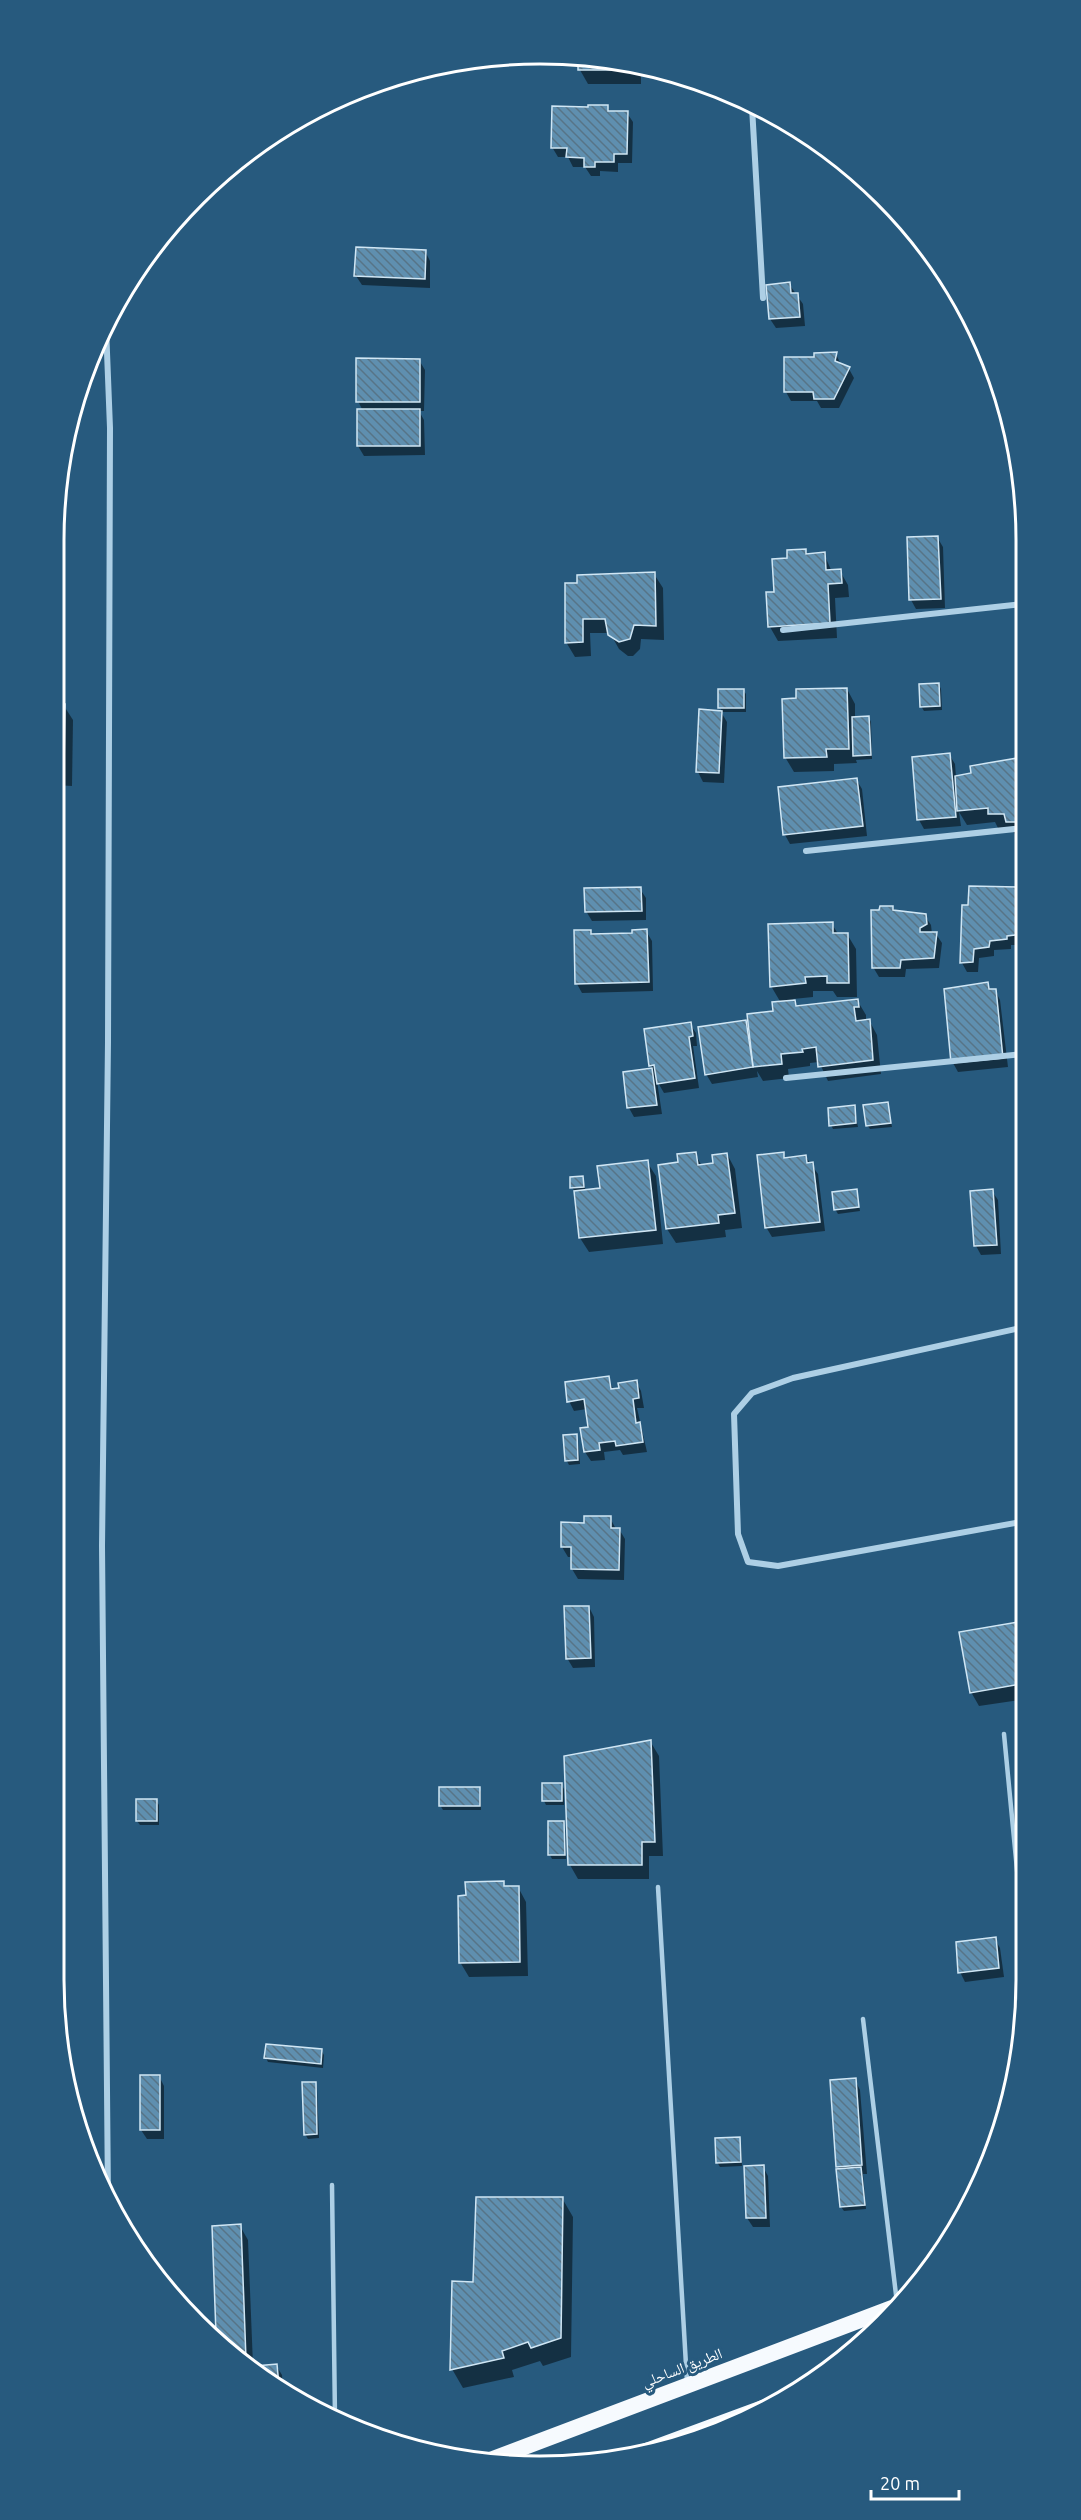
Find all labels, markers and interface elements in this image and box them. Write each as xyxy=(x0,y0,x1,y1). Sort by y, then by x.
street label: الطريق الساحلي xyxy=(639,2344,726,2394)
scale bar xyxy=(871,2463,960,2501)
text: 20 m xyxy=(880,2473,920,2493)

